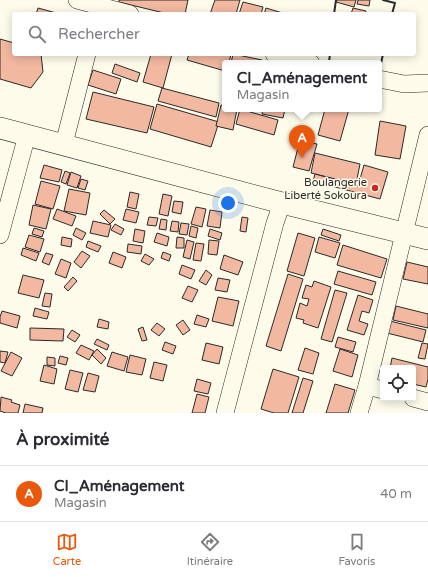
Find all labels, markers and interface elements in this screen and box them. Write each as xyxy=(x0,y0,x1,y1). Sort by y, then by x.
search box xyxy=(12,12,416,56)
icon: search xyxy=(26,23,48,45)
text: Rechercher xyxy=(58,25,140,43)
popup xyxy=(222,60,382,112)
text: CI_Aménagement xyxy=(237,69,367,87)
text: Magasin xyxy=(237,87,290,103)
pin: A xyxy=(289,125,315,158)
place label: Boulangerie Liberté Sokoura xyxy=(284,176,367,202)
marker: Boulangerie Liberté Sokoura xyxy=(370,183,380,193)
your location xyxy=(218,193,238,213)
map controls xyxy=(380,365,416,401)
button: locate xyxy=(380,365,416,401)
text: À proximité xyxy=(16,429,109,450)
text: CI_Aménagement xyxy=(54,477,184,495)
text: A xyxy=(24,486,34,502)
text: 40 m xyxy=(380,486,412,502)
text: Magasin xyxy=(54,495,107,511)
tab: Carte xyxy=(53,531,81,568)
tab: Itinéraire xyxy=(187,531,233,568)
tab: Favoris xyxy=(339,531,375,568)

